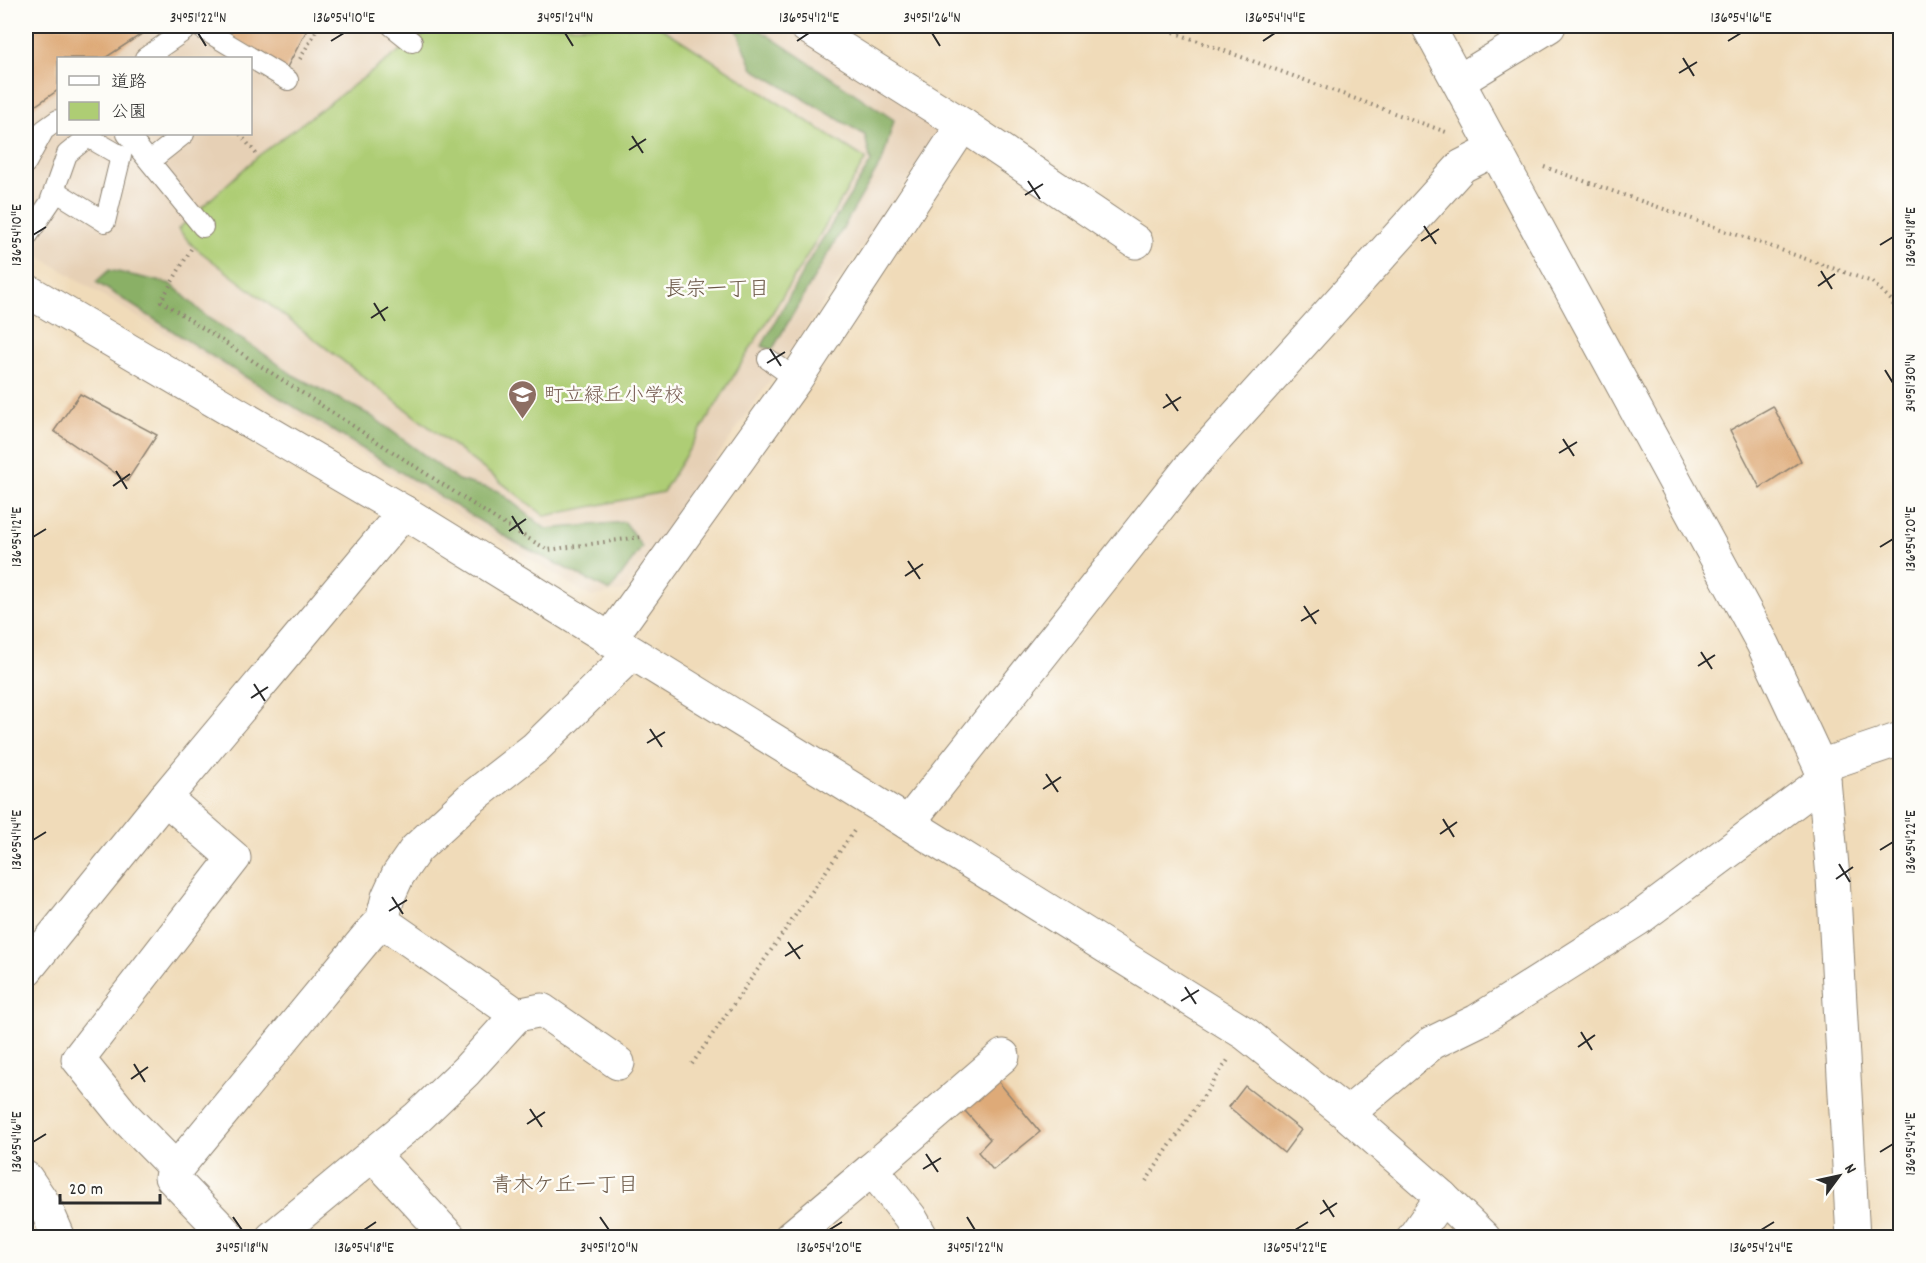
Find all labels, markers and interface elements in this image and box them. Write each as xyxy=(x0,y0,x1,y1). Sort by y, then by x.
text: 34°51'22"N xyxy=(170,8,226,30)
text: 136°54'10"E xyxy=(313,8,375,30)
text: 34°51'24"N xyxy=(537,8,593,30)
text: 136°54'12"E xyxy=(779,8,839,30)
text: 34°51'26"N xyxy=(903,8,961,30)
text: 136°54'14"E xyxy=(1245,8,1305,30)
text: 136°54'16"E xyxy=(1710,8,1772,30)
legend xyxy=(57,57,252,135)
text: 道路 xyxy=(111,71,147,96)
text: 公園 xyxy=(111,101,147,126)
text: 136°54'10"E xyxy=(7,204,29,266)
text: 136°54'18"E xyxy=(1901,207,1923,267)
district label: 長宗一丁目 xyxy=(665,276,770,306)
text: 34°51'30"N xyxy=(1901,354,1923,412)
school or university icon: 町立緑丘小学校 xyxy=(507,378,539,420)
place label: 町立緑丘小学校 xyxy=(544,383,684,411)
text: 136°54'20"E xyxy=(1901,506,1923,572)
text: 136°54'12"E xyxy=(7,507,29,567)
text: 136°54'14"E xyxy=(7,810,29,870)
text: 136°54'22"E xyxy=(1901,810,1923,874)
text: 136°54'16"E xyxy=(7,1111,29,1173)
text: 136°54'24"E xyxy=(1901,1112,1923,1176)
north arrow xyxy=(1809,1146,1869,1206)
text: N xyxy=(1838,1160,1861,1179)
scale bar xyxy=(60,1167,160,1205)
district label: 青木ケ丘一丁目 xyxy=(492,1172,639,1202)
text: 20 m xyxy=(69,1178,103,1203)
text: 34°51'18"N xyxy=(216,1238,268,1260)
text: 136°54'18"E xyxy=(334,1238,394,1260)
text: 34°51'20"N xyxy=(580,1238,638,1260)
text: 136°54'20"E xyxy=(796,1238,862,1260)
text: 34°51'22"N xyxy=(947,1238,1003,1260)
text: 136°54'22"E xyxy=(1263,1238,1327,1260)
text: 136°54'24"E xyxy=(1729,1238,1793,1260)

